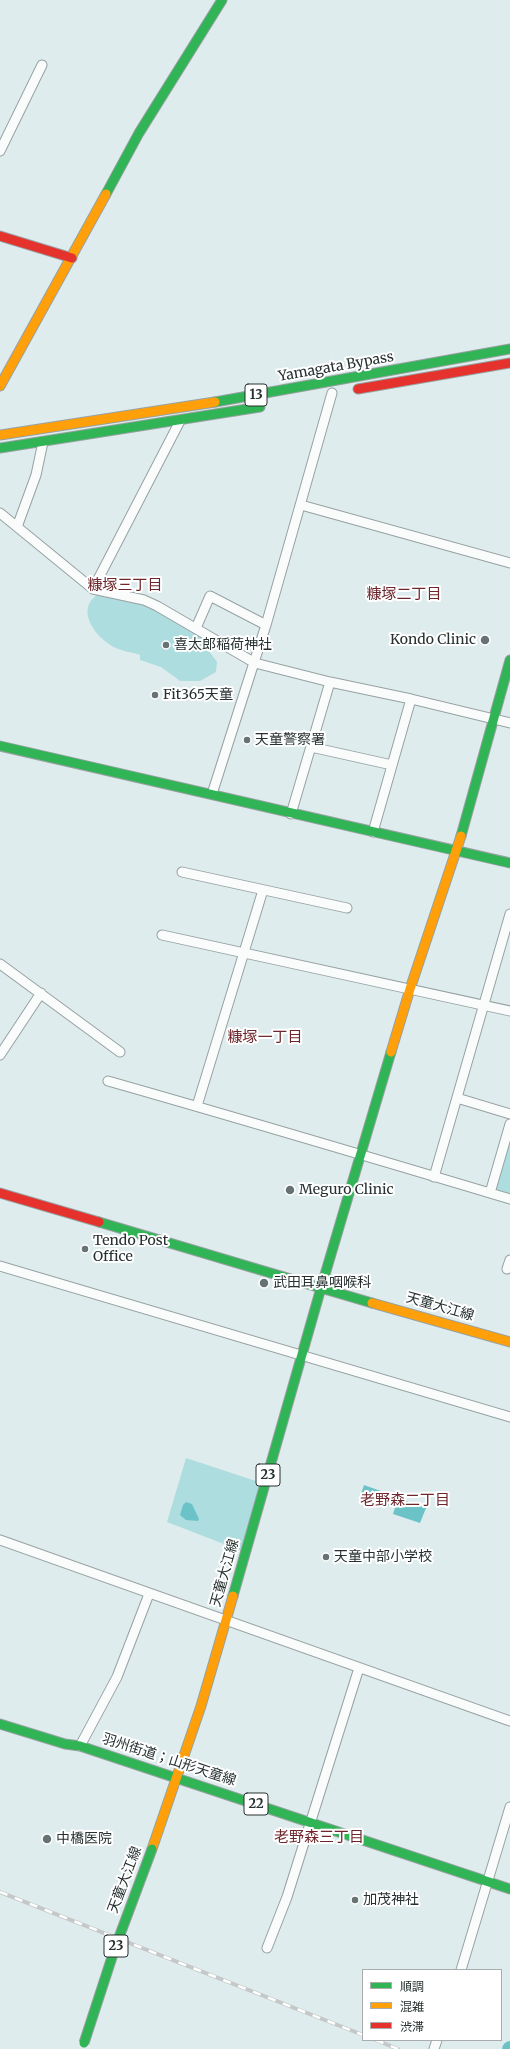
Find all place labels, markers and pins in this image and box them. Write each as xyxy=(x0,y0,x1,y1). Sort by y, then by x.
place label: Kondo Clinic xyxy=(390,632,476,648)
marker: Kondo Clinic xyxy=(479,634,491,646)
place label: 喜太郎稲荷神社 xyxy=(174,637,272,653)
marker: 喜太郎稲荷神社 xyxy=(161,640,171,650)
place label: Fit365天童 xyxy=(163,687,233,703)
marker: Fit365天童 xyxy=(150,690,160,700)
place label: 天童警察署 xyxy=(255,732,325,748)
marker: 天童警察署 xyxy=(242,735,252,745)
place label: Meguro Clinic xyxy=(299,1182,393,1198)
marker: Meguro Clinic xyxy=(284,1184,296,1196)
place label: Tendo Post Office xyxy=(93,1233,168,1266)
marker: Tendo Post Office xyxy=(80,1244,90,1254)
place label: 武田耳鼻咽喉科 xyxy=(273,1275,371,1291)
marker: 武田耳鼻咽喉科 xyxy=(258,1277,270,1289)
place label: 天童中部小学校 xyxy=(334,1549,432,1565)
marker: 天童中部小学校 xyxy=(321,1552,331,1562)
place label: 中橋医院 xyxy=(56,1831,112,1847)
marker: 中橋医院 xyxy=(41,1833,53,1845)
place label: 加茂神社 xyxy=(363,1892,419,1908)
marker: 加茂神社 xyxy=(350,1895,360,1905)

